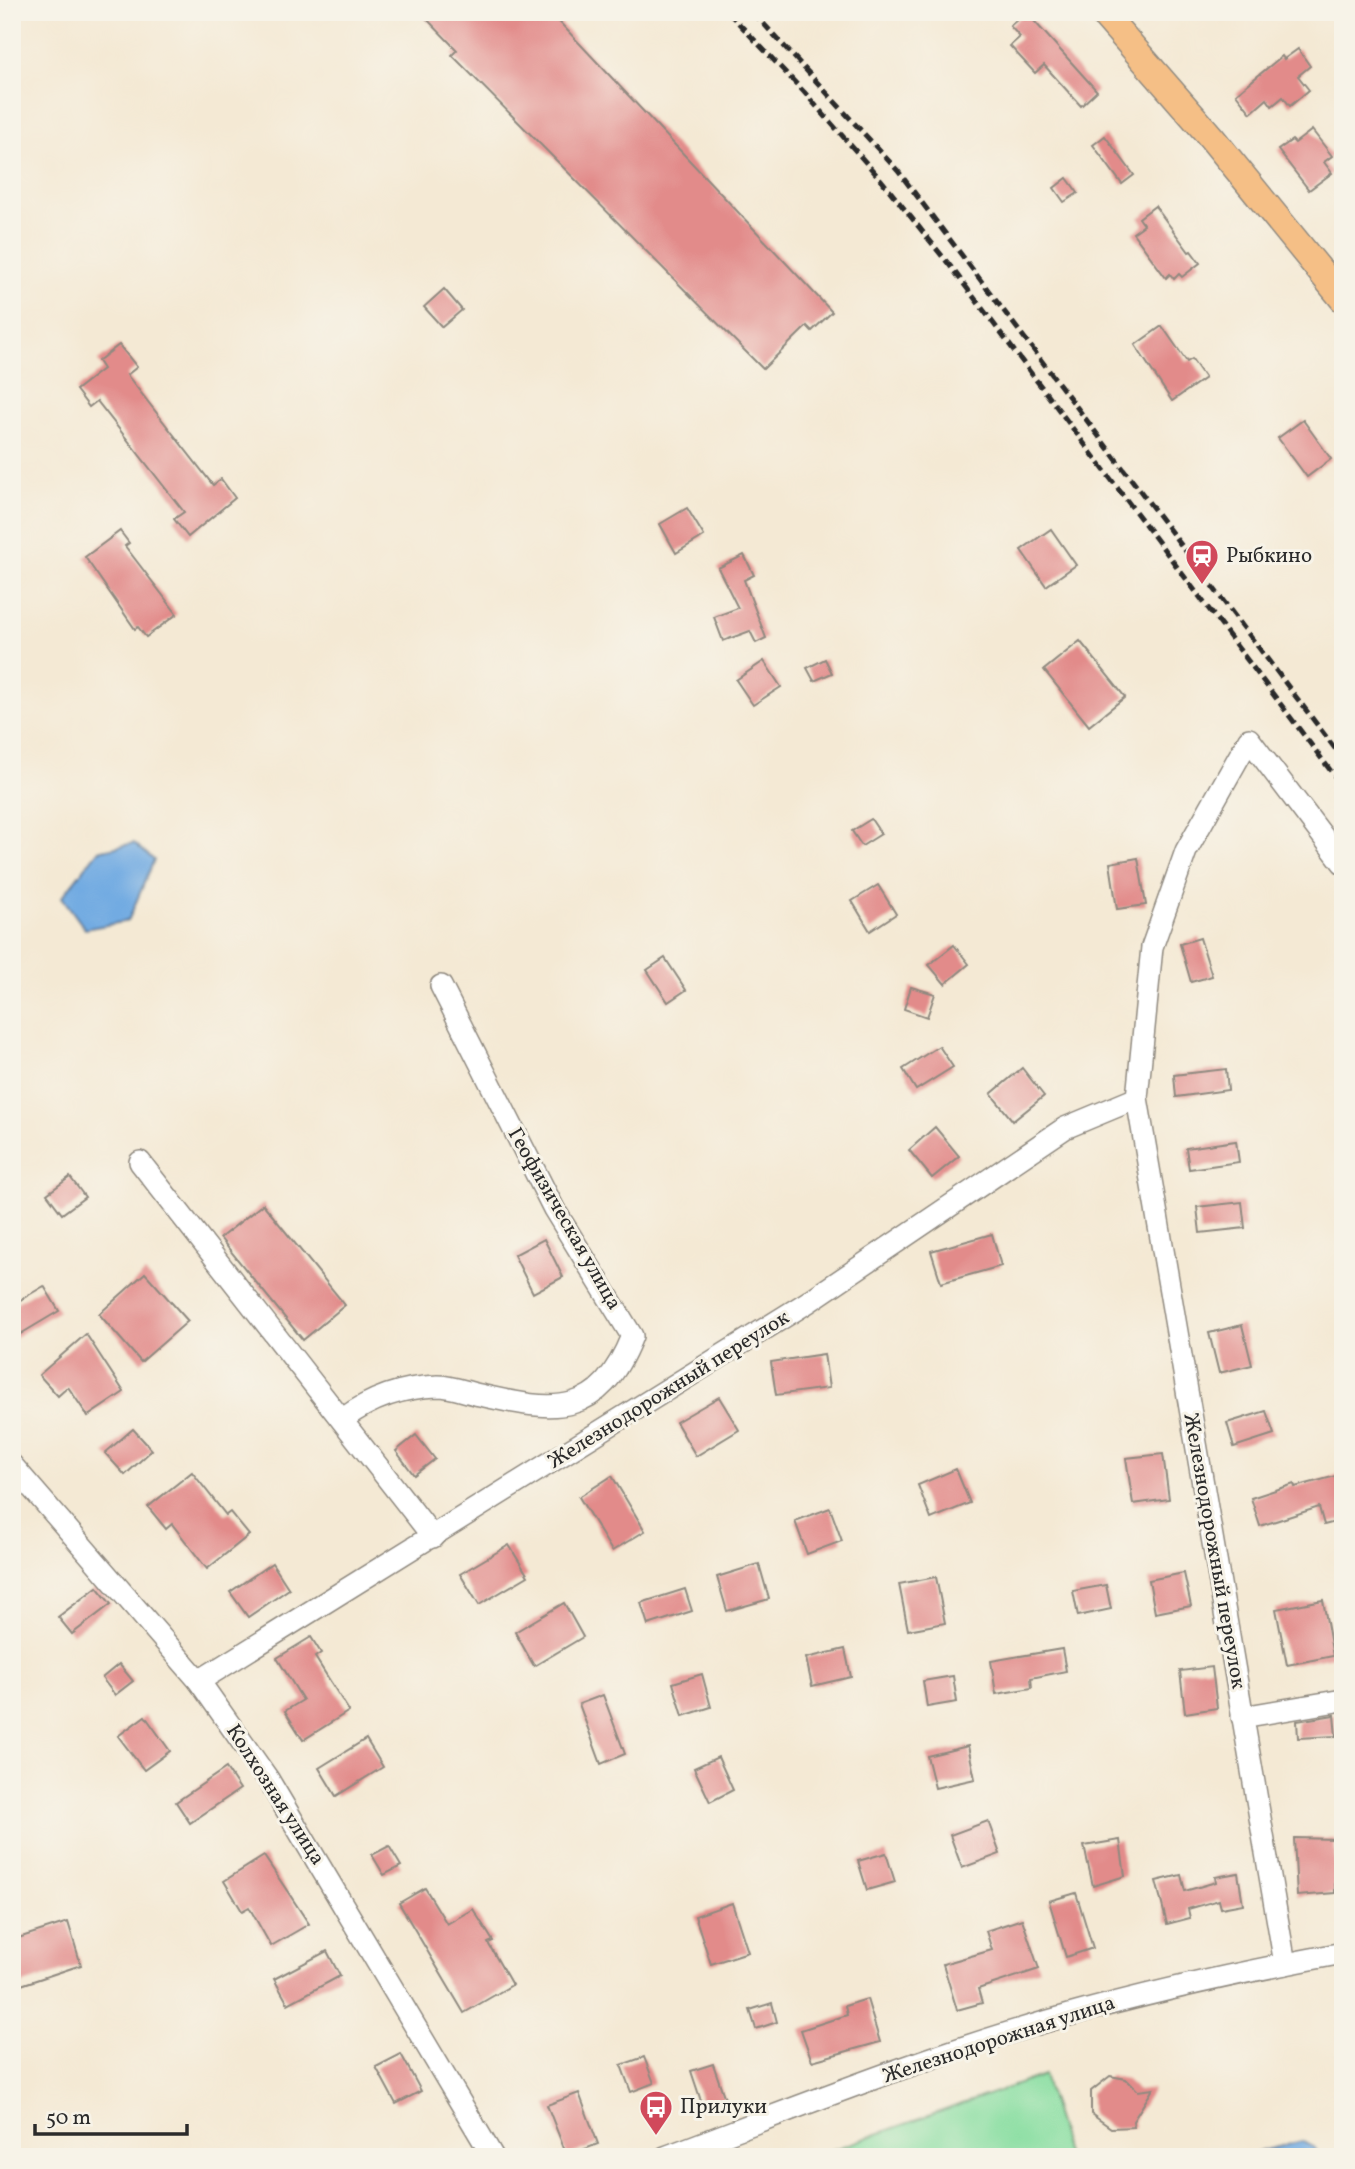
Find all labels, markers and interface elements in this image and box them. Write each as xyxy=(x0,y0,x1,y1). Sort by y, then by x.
station icon: Рыбкино xyxy=(1183,537,1221,586)
place label: Рыбкино xyxy=(1226,542,1312,571)
street label: Геофизическая улица xyxy=(500,1123,628,1315)
street label: Железнодорожный переулок xyxy=(543,1304,795,1476)
street label: Железнодорожный переулок xyxy=(1175,1411,1253,1691)
street label: Колхозная улица xyxy=(218,1719,332,1871)
street label: Железнодорожная улица xyxy=(879,1989,1119,2091)
bus stop icon: Прилуки xyxy=(637,2088,675,2137)
scale bar xyxy=(35,2092,187,2136)
place label: Прилуки xyxy=(680,2093,767,2122)
text: 50 m xyxy=(46,2104,91,2133)

